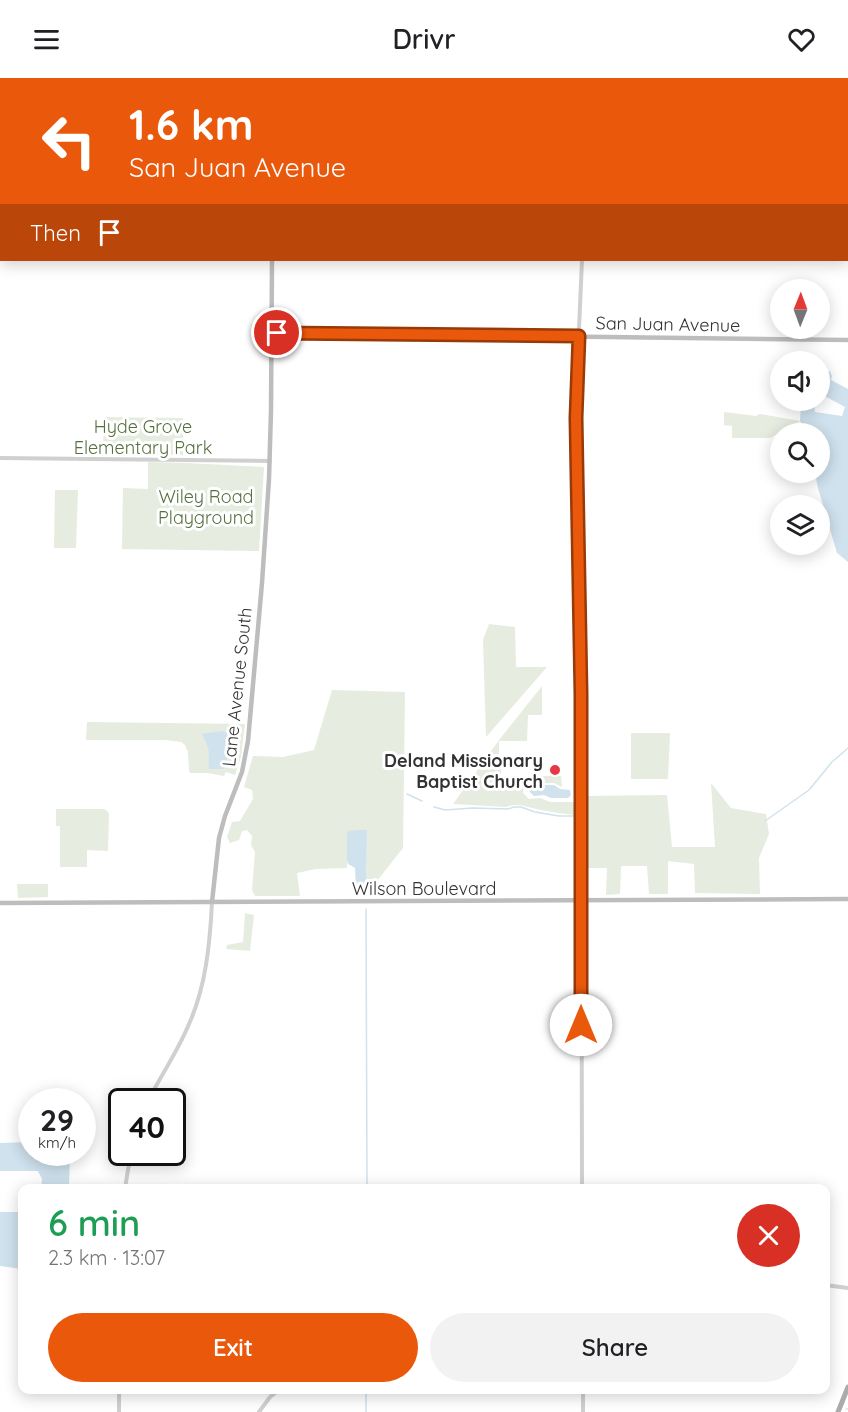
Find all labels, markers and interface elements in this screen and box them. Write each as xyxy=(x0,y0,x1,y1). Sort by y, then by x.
text: Drivr xyxy=(393,22,455,56)
icon: menu xyxy=(30,23,63,56)
icon: heart xyxy=(785,23,818,56)
text: 1.6 km xyxy=(129,98,253,151)
icon: left xyxy=(30,102,108,180)
text: San Juan Avenue xyxy=(129,150,346,184)
icon: arrive xyxy=(93,216,126,249)
text: Then xyxy=(30,219,81,247)
north arrow xyxy=(770,279,830,339)
map controls xyxy=(770,279,830,555)
pin xyxy=(251,307,302,358)
street label: San Juan Avenue xyxy=(595,311,741,337)
icon: arrive xyxy=(260,316,293,349)
button: sound xyxy=(770,351,830,411)
park label: Hyde Grove Elementary Park xyxy=(74,415,212,459)
button: search xyxy=(770,423,830,483)
park label: Wiley Road Playground xyxy=(158,485,254,529)
button: layers xyxy=(770,495,830,555)
street label: Lane Avenue South xyxy=(217,606,257,768)
place label: Deland Missionary Baptist Church xyxy=(384,749,543,793)
marker: Deland Missionary Baptist Church xyxy=(548,763,562,777)
street label: Wilson Boulevard xyxy=(352,877,496,900)
position arrow xyxy=(549,993,613,1057)
speed limit sign: 40 xyxy=(108,1088,186,1166)
text: 29 xyxy=(40,1101,74,1139)
text: km/h xyxy=(38,1133,76,1152)
text: 6 min xyxy=(48,1200,140,1245)
button: close xyxy=(737,1204,800,1267)
text: 2.3 km · 13:07 xyxy=(48,1245,165,1270)
button: Exit xyxy=(48,1313,418,1382)
button: Share xyxy=(430,1313,800,1382)

